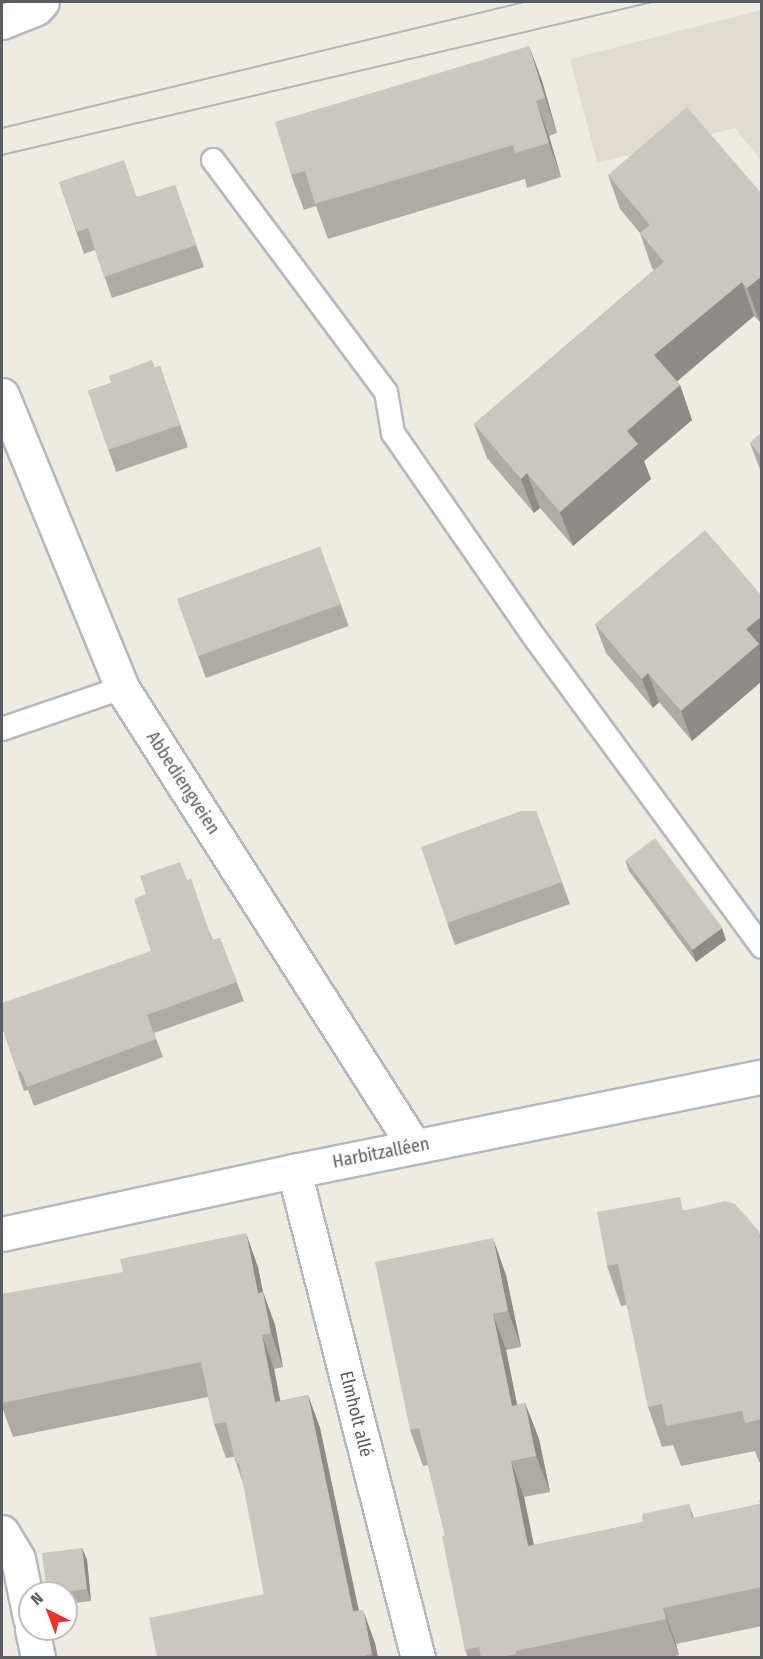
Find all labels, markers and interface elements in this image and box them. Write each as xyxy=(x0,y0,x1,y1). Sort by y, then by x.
street label: Abbediengveien xyxy=(142,728,224,838)
street label: Harbitzalléen xyxy=(331,1133,431,1173)
street label: Elmholt allé xyxy=(335,1369,377,1459)
north arrow xyxy=(18,1581,78,1641)
text: N xyxy=(27,1588,47,1609)

